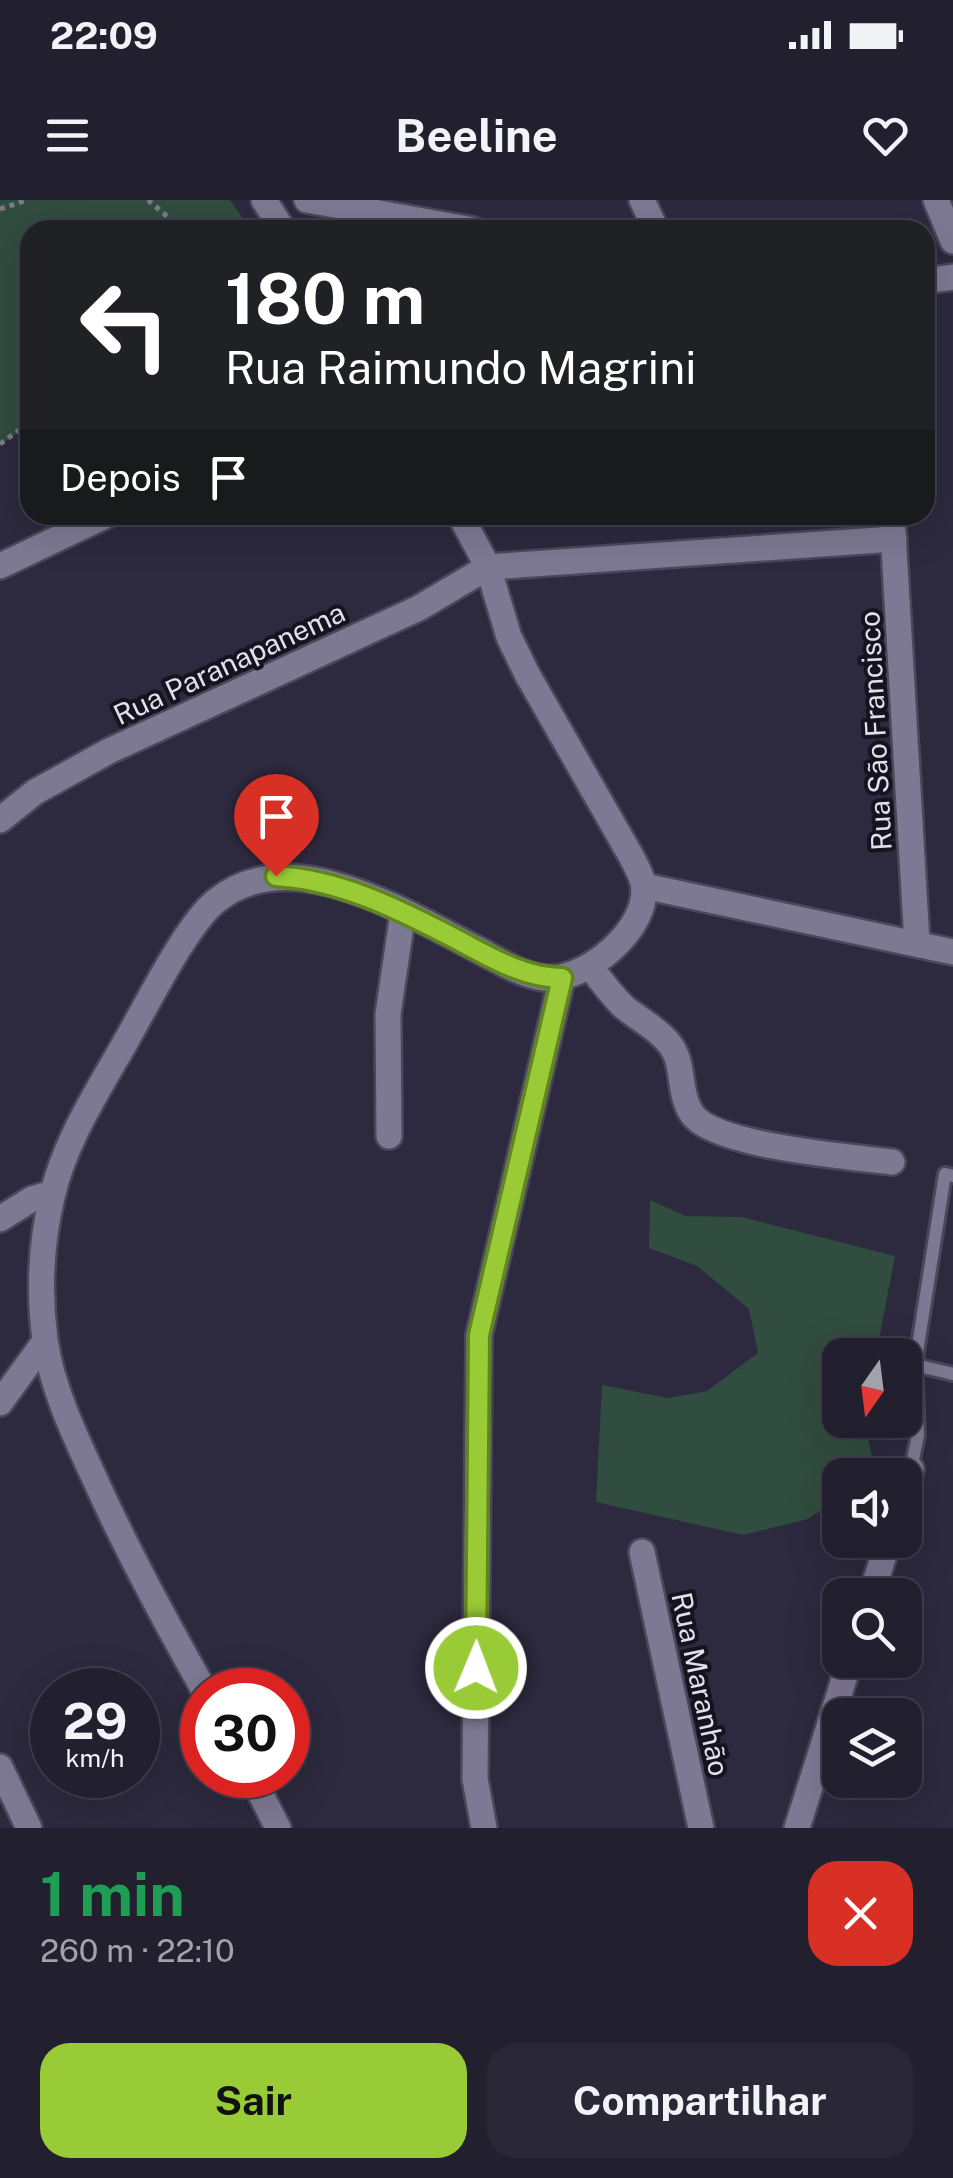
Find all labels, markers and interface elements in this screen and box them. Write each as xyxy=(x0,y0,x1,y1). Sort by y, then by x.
text: 22:09 xyxy=(50,13,158,58)
icon: menu xyxy=(40,108,95,163)
icon: heart xyxy=(858,108,913,163)
text: Beeline xyxy=(395,109,558,162)
text: 180 m xyxy=(225,257,425,340)
icon: left xyxy=(60,260,190,390)
text: Rua Raimundo Magrini xyxy=(225,341,696,394)
icon: arrive xyxy=(201,450,256,505)
text: Depois xyxy=(60,455,181,500)
street label: Rua Paranapanema xyxy=(108,595,350,731)
street label: Rua São Francisco xyxy=(852,610,898,852)
pin xyxy=(234,774,319,877)
icon: arrive xyxy=(249,789,304,844)
north arrow xyxy=(822,1338,922,1438)
map controls xyxy=(822,1338,922,1798)
button: sound xyxy=(822,1458,922,1558)
button: search xyxy=(822,1578,922,1678)
street label: Rua Maranhão xyxy=(665,1589,737,1779)
position arrow xyxy=(424,1616,528,1720)
speed limit sign: 30 xyxy=(180,1668,310,1798)
text: 29 xyxy=(63,1691,127,1750)
button: layers xyxy=(822,1698,922,1798)
text: km/h xyxy=(66,1743,124,1773)
text: 1 min xyxy=(40,1859,185,1930)
button: close xyxy=(808,1861,913,1966)
text: 260 m · 22:10 xyxy=(40,1932,234,1969)
button: Sair xyxy=(40,2043,467,2158)
button: Compartilhar xyxy=(487,2043,913,2158)

